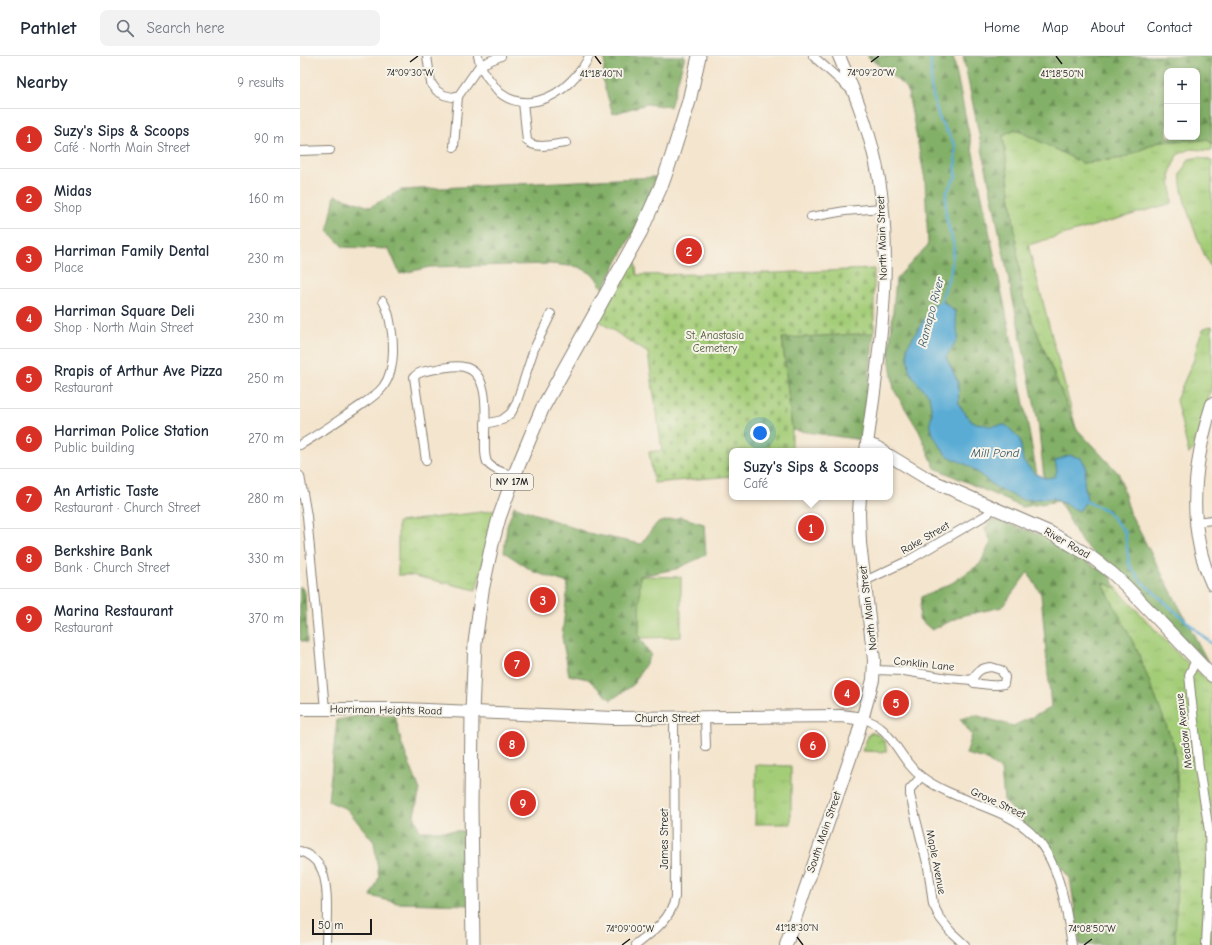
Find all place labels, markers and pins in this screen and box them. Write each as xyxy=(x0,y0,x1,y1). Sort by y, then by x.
pin: 2 xyxy=(676,236,702,266)
pin: 1 xyxy=(798,513,824,543)
pin: 3 xyxy=(530,585,556,615)
pin: 7 xyxy=(504,649,530,679)
pin: 4 xyxy=(834,678,860,708)
pin: 5 xyxy=(883,688,909,718)
pin: 8 xyxy=(499,729,525,759)
pin: 6 xyxy=(800,730,826,760)
pin: 9 xyxy=(510,788,536,818)

